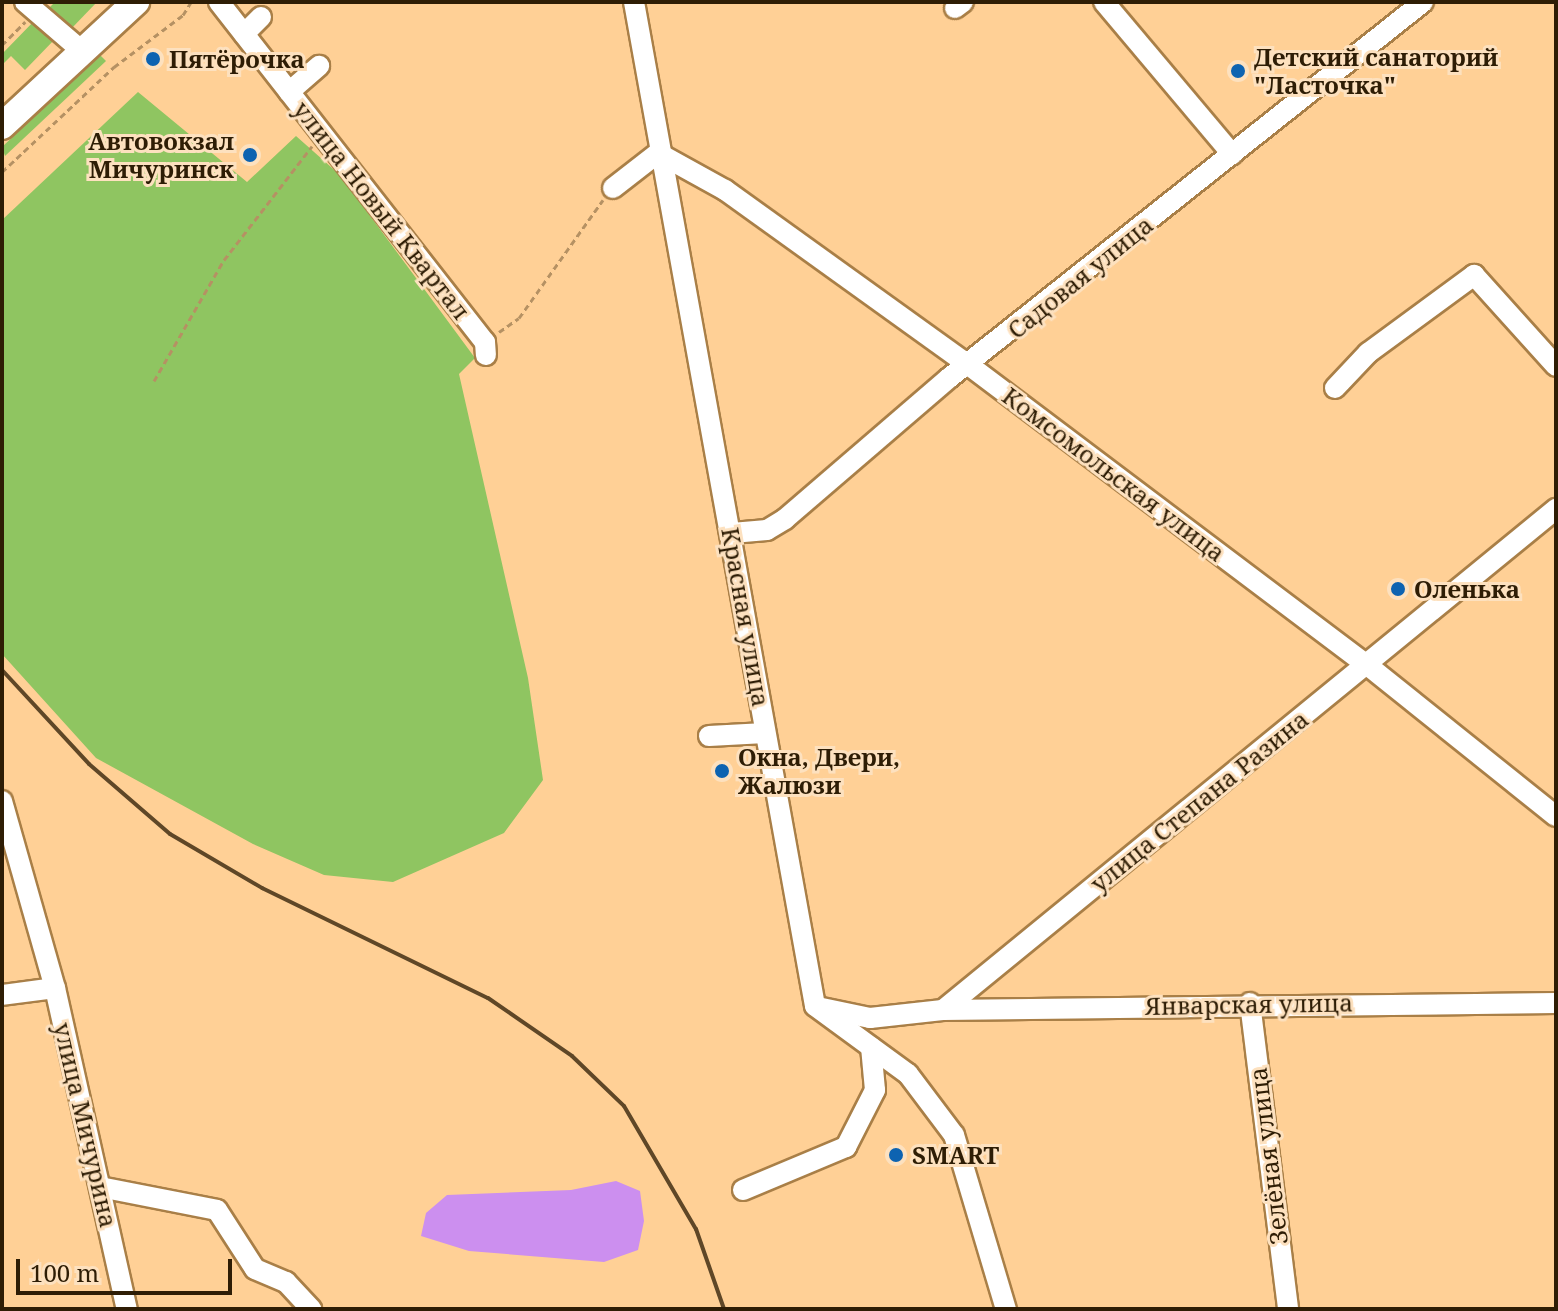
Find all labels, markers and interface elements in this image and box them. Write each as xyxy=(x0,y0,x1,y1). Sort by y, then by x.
place label: Детский санаторий "Ласточка" xyxy=(1254,43,1498,99)
place label: Пятёрочка xyxy=(169,45,305,73)
marker: Пятёрочка xyxy=(144,50,162,68)
marker: Детский санаторий "Ласточка" xyxy=(1229,62,1247,80)
street label: улица Новый Квартал xyxy=(288,95,476,325)
place label: Автовокзал Мичуринск xyxy=(88,127,234,183)
marker: Автовокзал Мичуринск xyxy=(241,146,259,164)
street label: Садовая улица xyxy=(1002,210,1158,344)
street label: Комсомольская улица xyxy=(997,381,1231,567)
street label: Красная улица xyxy=(716,525,776,709)
place label: Оленька xyxy=(1414,575,1520,603)
marker: Оленька xyxy=(1389,580,1407,598)
street label: улица Степана Разина xyxy=(1084,704,1314,898)
place label: Окна, Двери, Жалюзи xyxy=(738,743,900,799)
marker: Окна, Двери, Жалюзи xyxy=(713,762,731,780)
street label: Январская улица xyxy=(1145,988,1353,1020)
street label: улица Мичурина xyxy=(48,1020,124,1230)
street label: Зелёная улица xyxy=(1243,1066,1293,1246)
place label: SMART xyxy=(912,1141,999,1169)
marker: SMART xyxy=(887,1146,905,1164)
scale bar xyxy=(20,1243,236,1293)
text: 100 m xyxy=(30,1256,99,1289)

